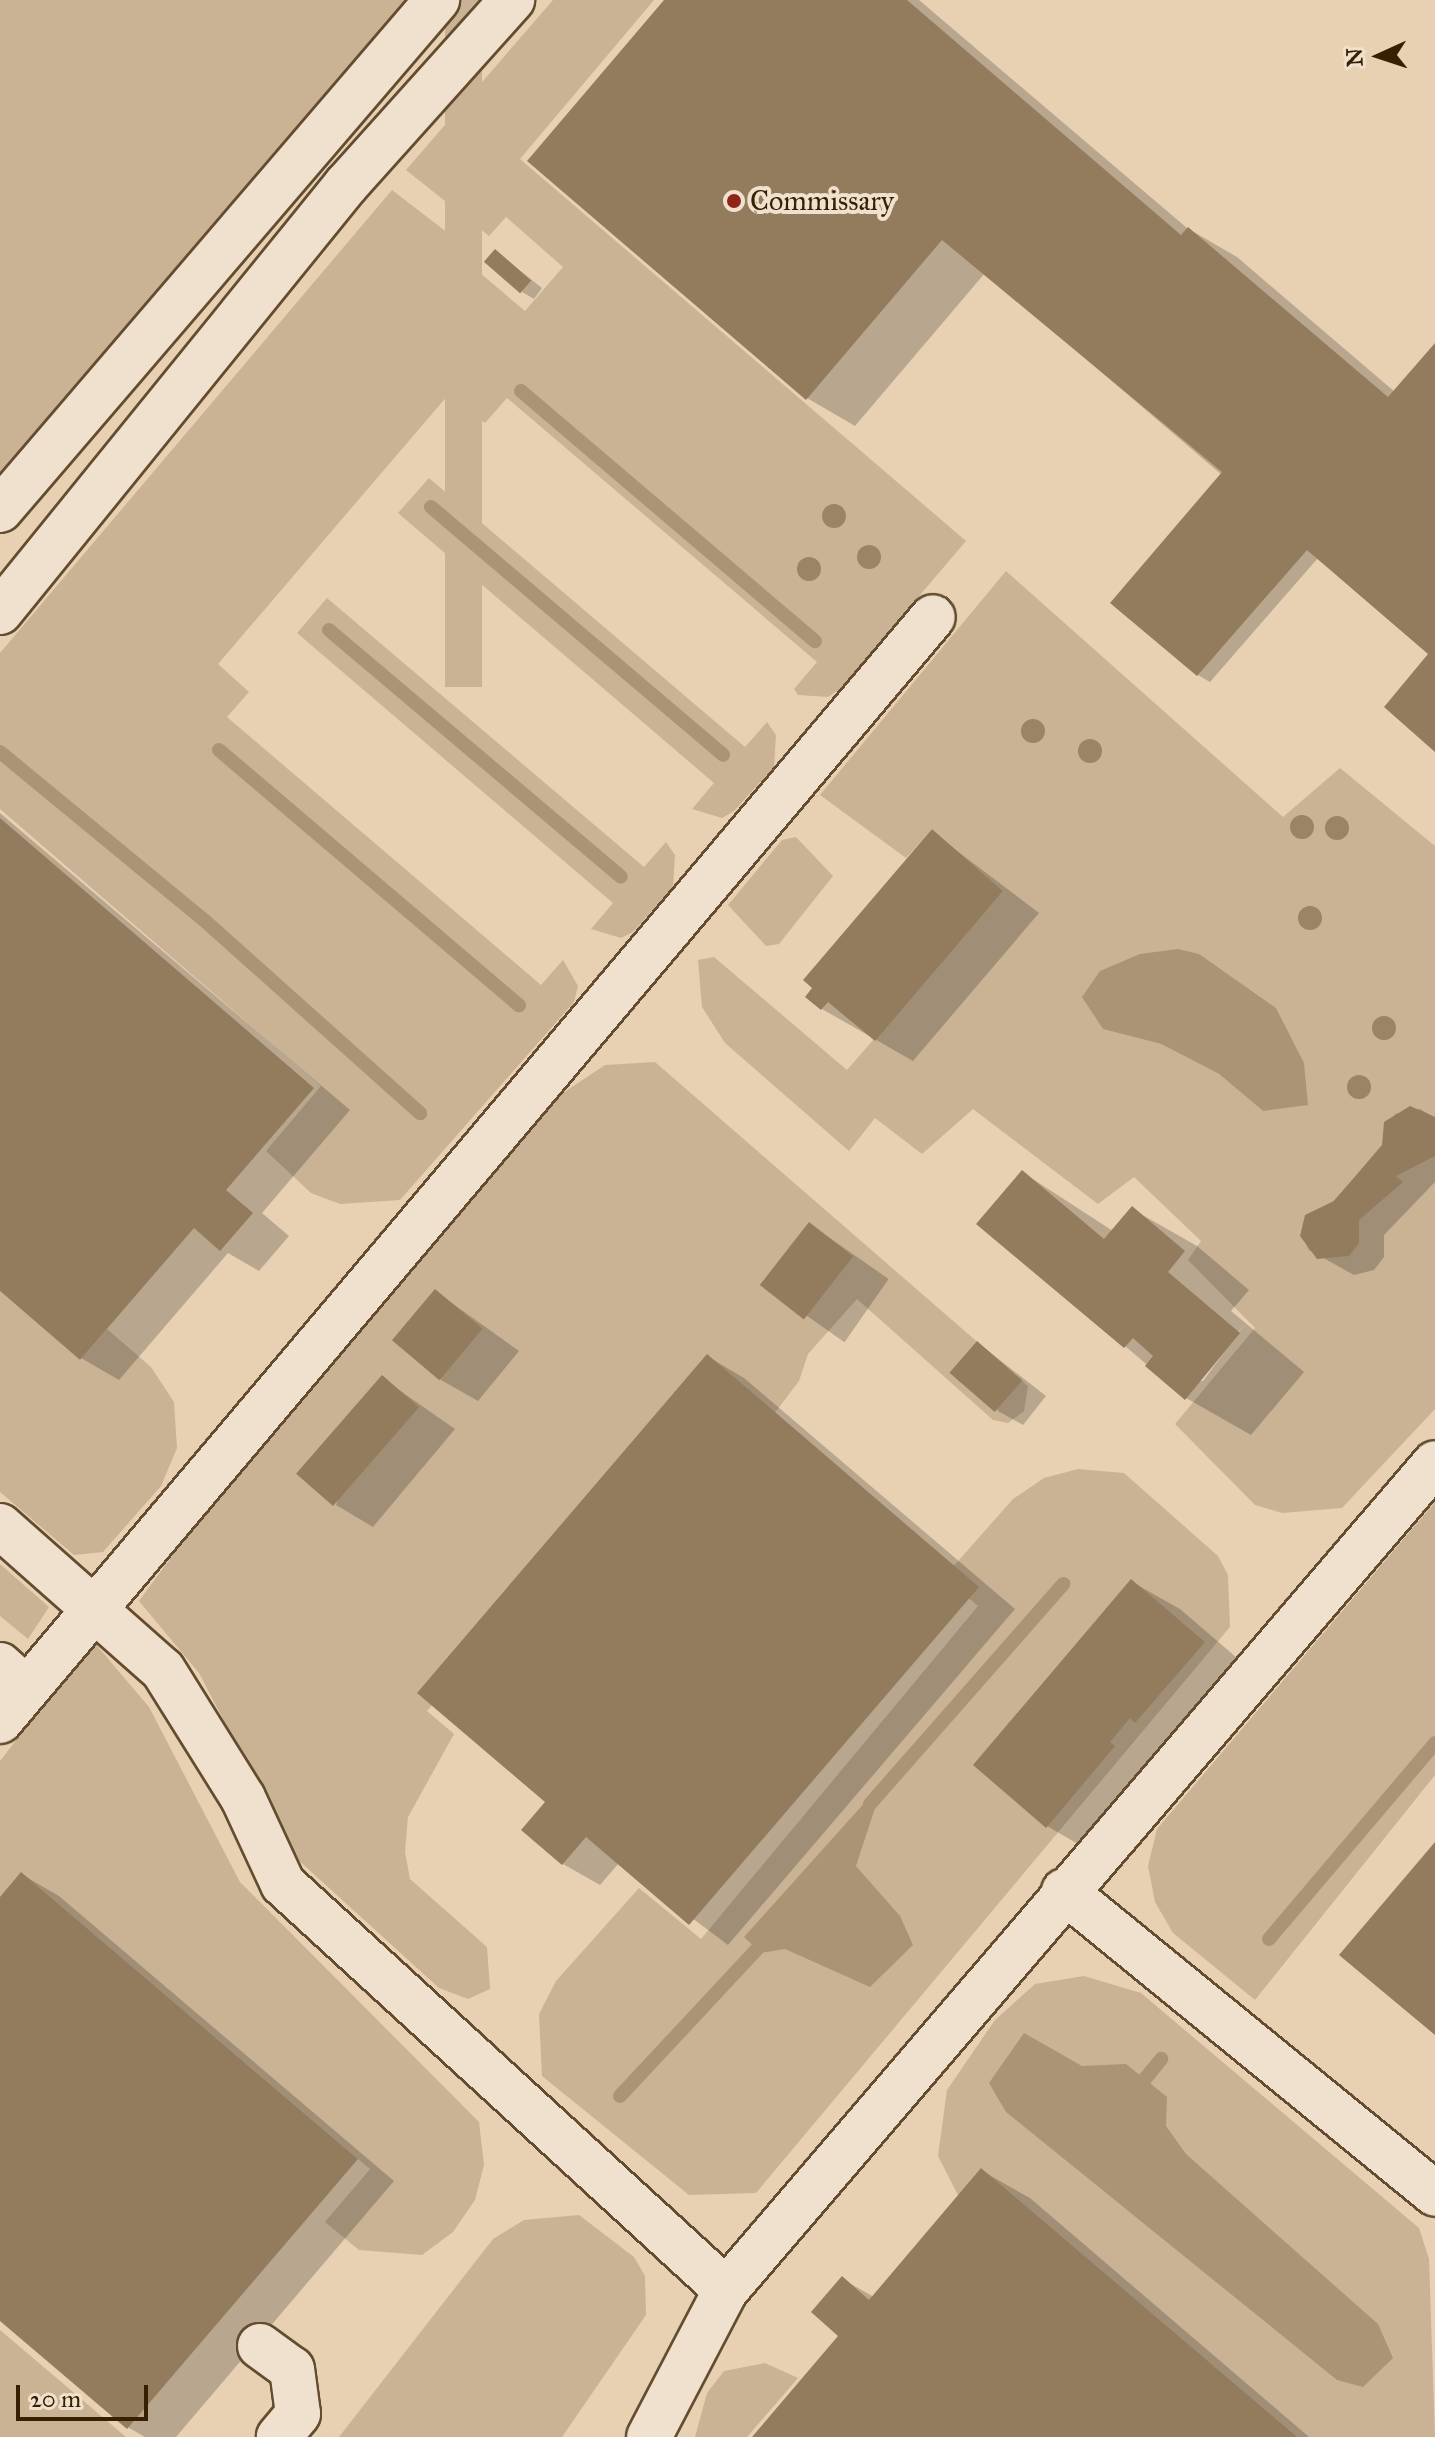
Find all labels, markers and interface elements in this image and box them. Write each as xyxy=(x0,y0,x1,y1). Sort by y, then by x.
north arrow xyxy=(1339,16,1419,96)
text: N xyxy=(1341,47,1369,67)
place label: Commissary xyxy=(750,184,894,218)
marker: Commissary xyxy=(725,192,743,210)
scale bar xyxy=(20,2369,152,2419)
text: 20 m xyxy=(30,2384,81,2414)

